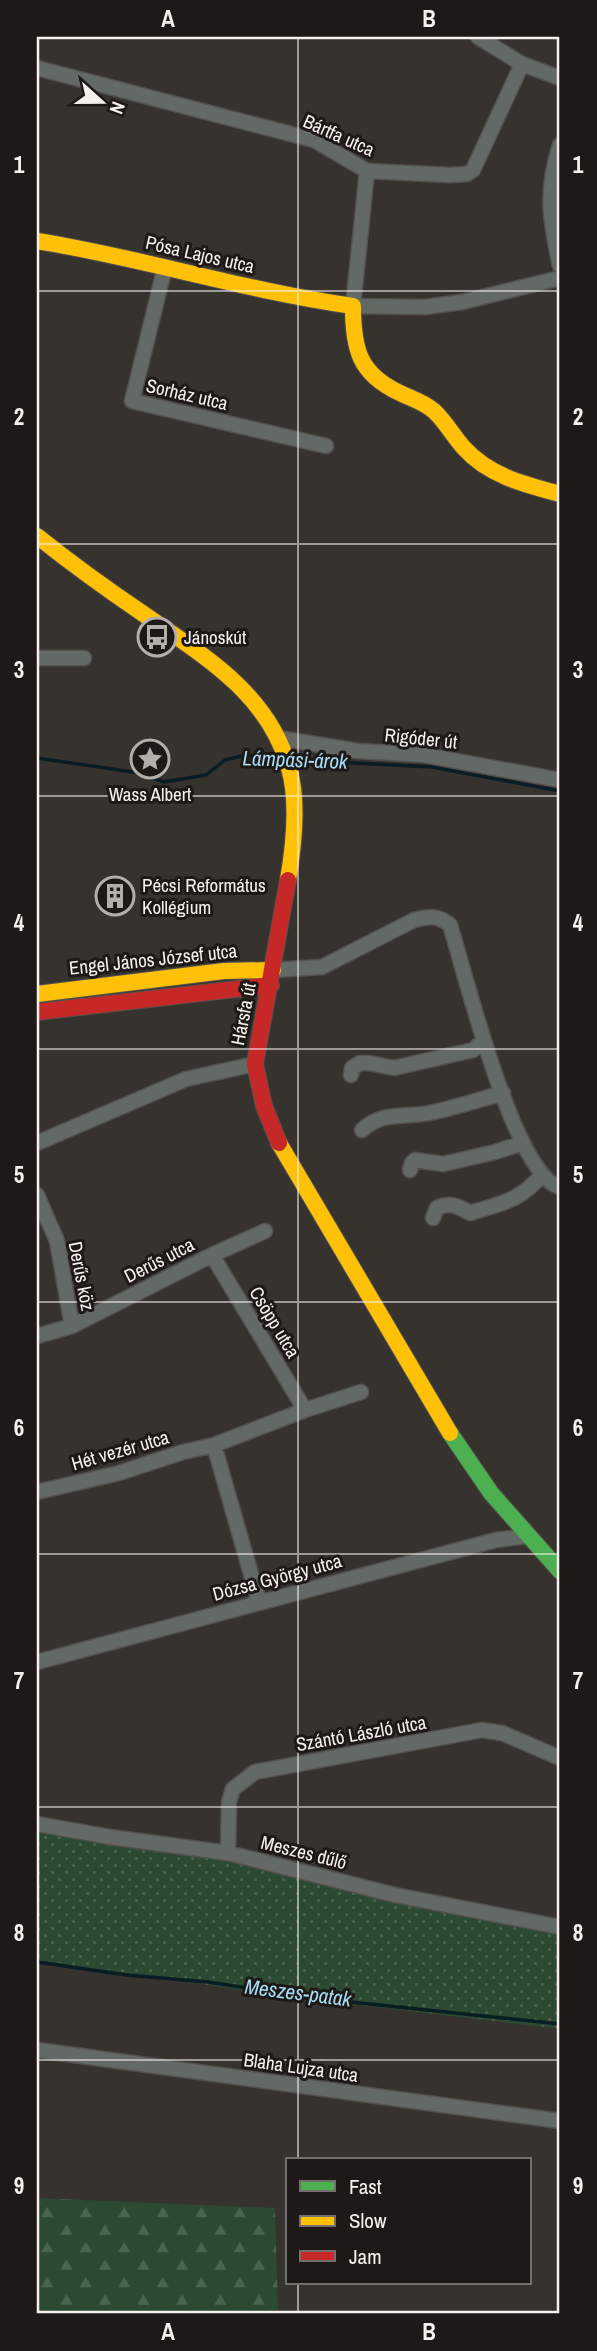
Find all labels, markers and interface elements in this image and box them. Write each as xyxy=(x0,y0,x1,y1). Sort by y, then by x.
text: A xyxy=(161,3,175,34)
text: B xyxy=(422,3,436,34)
north arrow xyxy=(66,66,136,136)
text: N xyxy=(104,98,132,118)
street label: Bártfa utca xyxy=(299,108,379,162)
text: 1 xyxy=(14,149,25,180)
text: 1 xyxy=(573,149,584,180)
street label: Pósa Lajos utca xyxy=(143,229,257,279)
street label: Sorház utca xyxy=(144,372,231,416)
text: 2 xyxy=(14,401,24,432)
text: 2 xyxy=(573,401,583,432)
bus stop icon: Jánoskút xyxy=(136,616,178,658)
place label: Jánoskút xyxy=(184,624,247,650)
text: 3 xyxy=(14,654,24,685)
text: 3 xyxy=(573,654,583,685)
street label: Rigóder út xyxy=(383,721,459,755)
place icon: Wass Albert xyxy=(129,738,171,780)
water label: Lámpási-árok xyxy=(242,743,350,776)
place label: Wass Albert xyxy=(109,781,192,807)
place label: Pécsi Református Kollégium xyxy=(142,872,266,920)
building icon: Pécsi Református Kollégium xyxy=(94,875,136,917)
text: 4 xyxy=(14,907,25,938)
text: 4 xyxy=(573,907,584,938)
street label: Engel János József utca xyxy=(68,937,239,981)
street label: Hársfa út xyxy=(224,980,262,1048)
text: 5 xyxy=(14,1159,24,1190)
text: 5 xyxy=(573,1159,583,1190)
street label: Derűs utca xyxy=(120,1231,199,1289)
street label: Derűs köz xyxy=(63,1239,101,1313)
street label: Csöpp utca xyxy=(244,1282,307,1363)
text: 6 xyxy=(14,1412,24,1443)
text: 6 xyxy=(573,1412,583,1443)
street label: Hét vezér utca xyxy=(68,1424,172,1476)
street label: Dózsa György utca xyxy=(210,1547,345,1607)
text: 7 xyxy=(14,1665,24,1696)
text: 7 xyxy=(573,1665,583,1696)
street label: Szántó László utca xyxy=(294,1709,428,1757)
street label: Meszes dűlő xyxy=(258,1829,350,1875)
text: 8 xyxy=(14,1917,24,1948)
text: 8 xyxy=(573,1917,583,1948)
water label: Meszes-patak xyxy=(243,1972,354,2014)
street label: Blaha Lujza utca xyxy=(242,2046,360,2088)
legend xyxy=(286,2158,530,2284)
text: 9 xyxy=(14,2170,24,2201)
text: 9 xyxy=(573,2170,583,2201)
text: Fast xyxy=(349,2172,382,2201)
text: Slow xyxy=(349,2206,387,2235)
text: Jam xyxy=(349,2242,382,2271)
text: A xyxy=(161,2316,175,2347)
text: B xyxy=(422,2316,436,2347)

